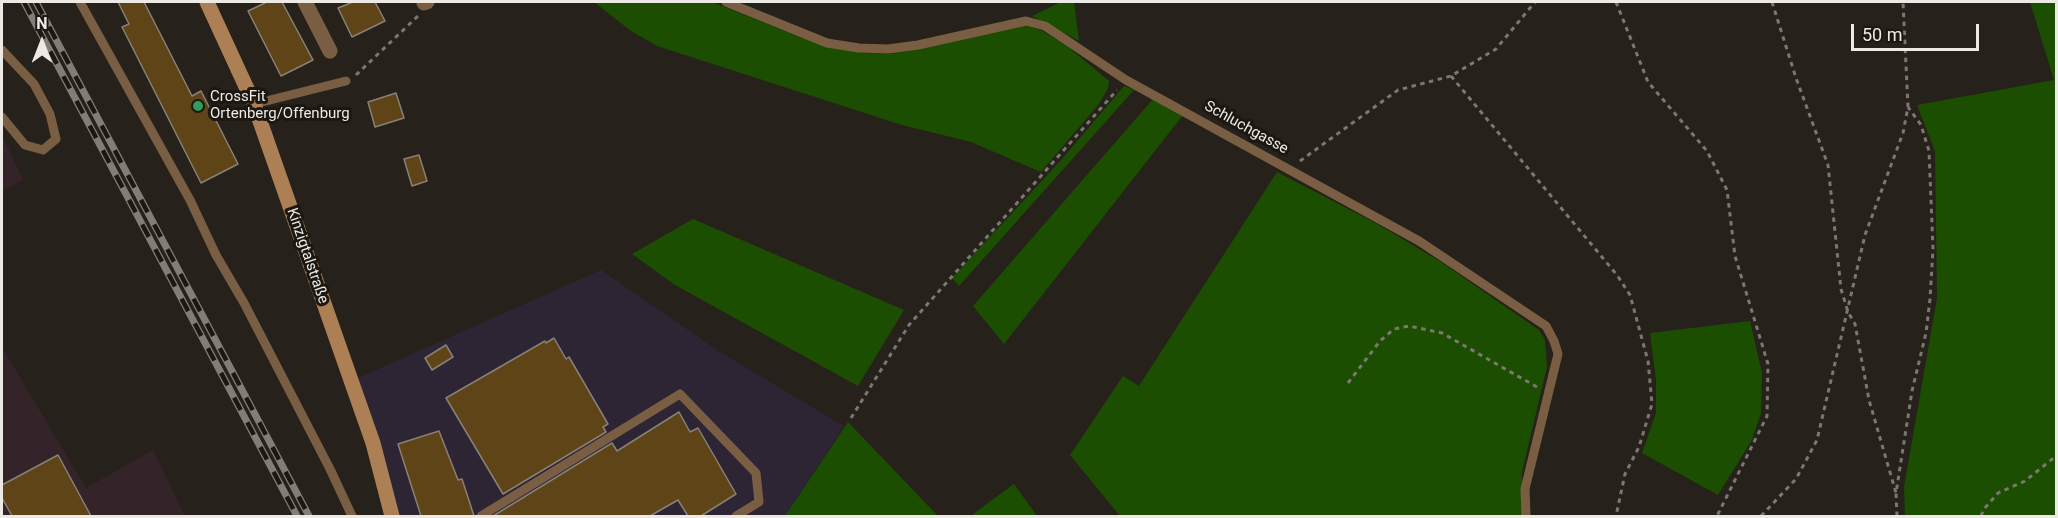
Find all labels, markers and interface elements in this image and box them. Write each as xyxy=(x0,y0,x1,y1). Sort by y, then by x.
north arrow xyxy=(12,12,72,72)
scale bar xyxy=(1854,12,1982,50)
text: N xyxy=(36,14,48,33)
text: 50 m xyxy=(1862,24,1902,45)
place label: CrossFit Ortenberg/Offenburg xyxy=(210,88,350,123)
street label: Schluchgasse xyxy=(1201,98,1291,158)
marker: CrossFit Ortenberg/Offenburg xyxy=(191,99,205,113)
street label: Kinzigtalstraße xyxy=(282,206,332,306)

